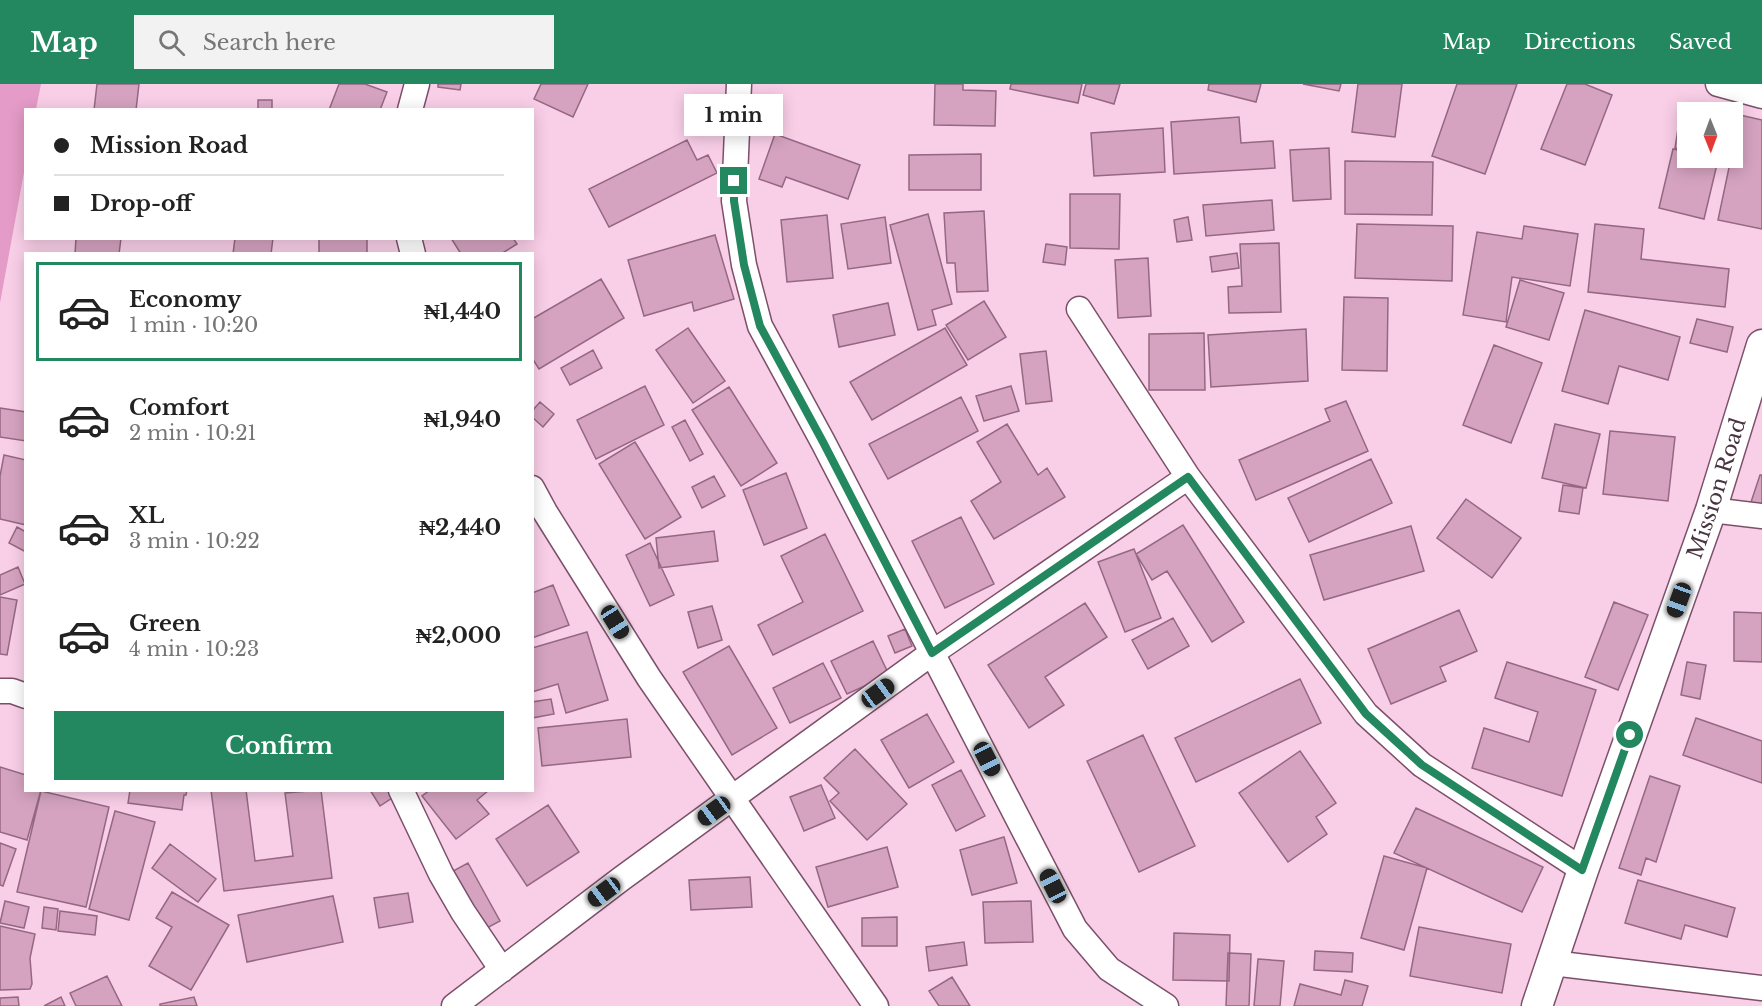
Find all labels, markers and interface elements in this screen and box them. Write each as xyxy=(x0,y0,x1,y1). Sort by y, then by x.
search box xyxy=(134,15,554,69)
text: Map xyxy=(30,25,98,60)
icon: search xyxy=(155,26,188,59)
text: Search here xyxy=(203,29,336,56)
text: Map xyxy=(1442,29,1491,55)
text: Directions xyxy=(1524,29,1636,55)
text: Saved xyxy=(1669,29,1732,55)
callout: 1 min xyxy=(684,94,783,136)
north arrow xyxy=(1677,102,1743,168)
map controls xyxy=(1677,102,1743,168)
text: 1 min xyxy=(705,103,762,127)
text: Mission Road xyxy=(90,132,248,159)
route end xyxy=(720,167,747,194)
text: Drop-off xyxy=(90,190,192,217)
icon: car xyxy=(57,285,111,339)
text: Economy xyxy=(129,286,241,313)
text: ₦1,440 xyxy=(424,298,501,325)
text: 1 min · 10:20 xyxy=(129,313,258,337)
icon: car xyxy=(57,393,111,447)
text: Comfort xyxy=(129,394,229,421)
text: ₦1,940 xyxy=(424,406,501,433)
street label: Mission Road xyxy=(1682,415,1752,562)
text: 2 min · 10:21 xyxy=(129,421,256,445)
icon: car xyxy=(57,501,111,555)
text: XL xyxy=(129,502,164,529)
text: ₦2,440 xyxy=(419,514,501,541)
text: 3 min · 10:22 xyxy=(129,529,260,553)
car xyxy=(1664,580,1694,620)
car xyxy=(598,602,632,642)
icon: car xyxy=(57,609,111,663)
text: Green xyxy=(129,610,201,637)
text: ₦2,000 xyxy=(416,622,501,649)
text: 4 min · 10:23 xyxy=(129,637,259,661)
car xyxy=(858,675,898,711)
button: Confirm xyxy=(54,711,504,780)
route start xyxy=(1616,721,1643,748)
car xyxy=(971,739,1003,779)
car xyxy=(694,793,734,829)
car xyxy=(1037,866,1069,906)
car xyxy=(584,874,624,910)

